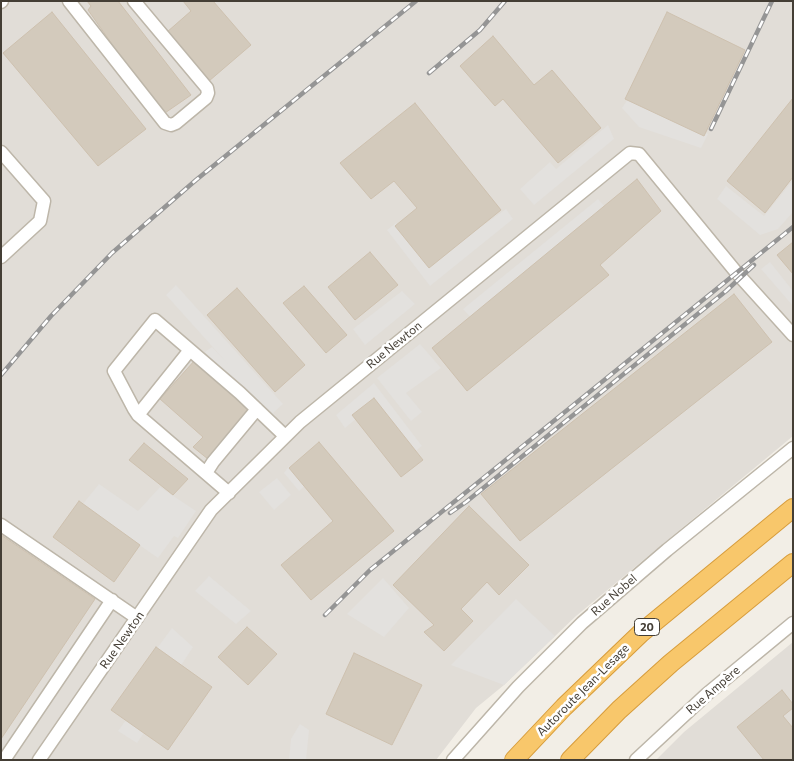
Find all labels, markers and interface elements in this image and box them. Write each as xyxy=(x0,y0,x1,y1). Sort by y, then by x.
street label: Rue Newton xyxy=(363,318,425,372)
street label: Rue Nobel xyxy=(588,571,640,619)
street label: Rue Newton xyxy=(97,608,147,672)
road number: 20 xyxy=(634,618,660,636)
street label: Autoroute Jean-Lesage xyxy=(534,641,632,739)
street label: Rue Ampère xyxy=(683,663,743,717)

